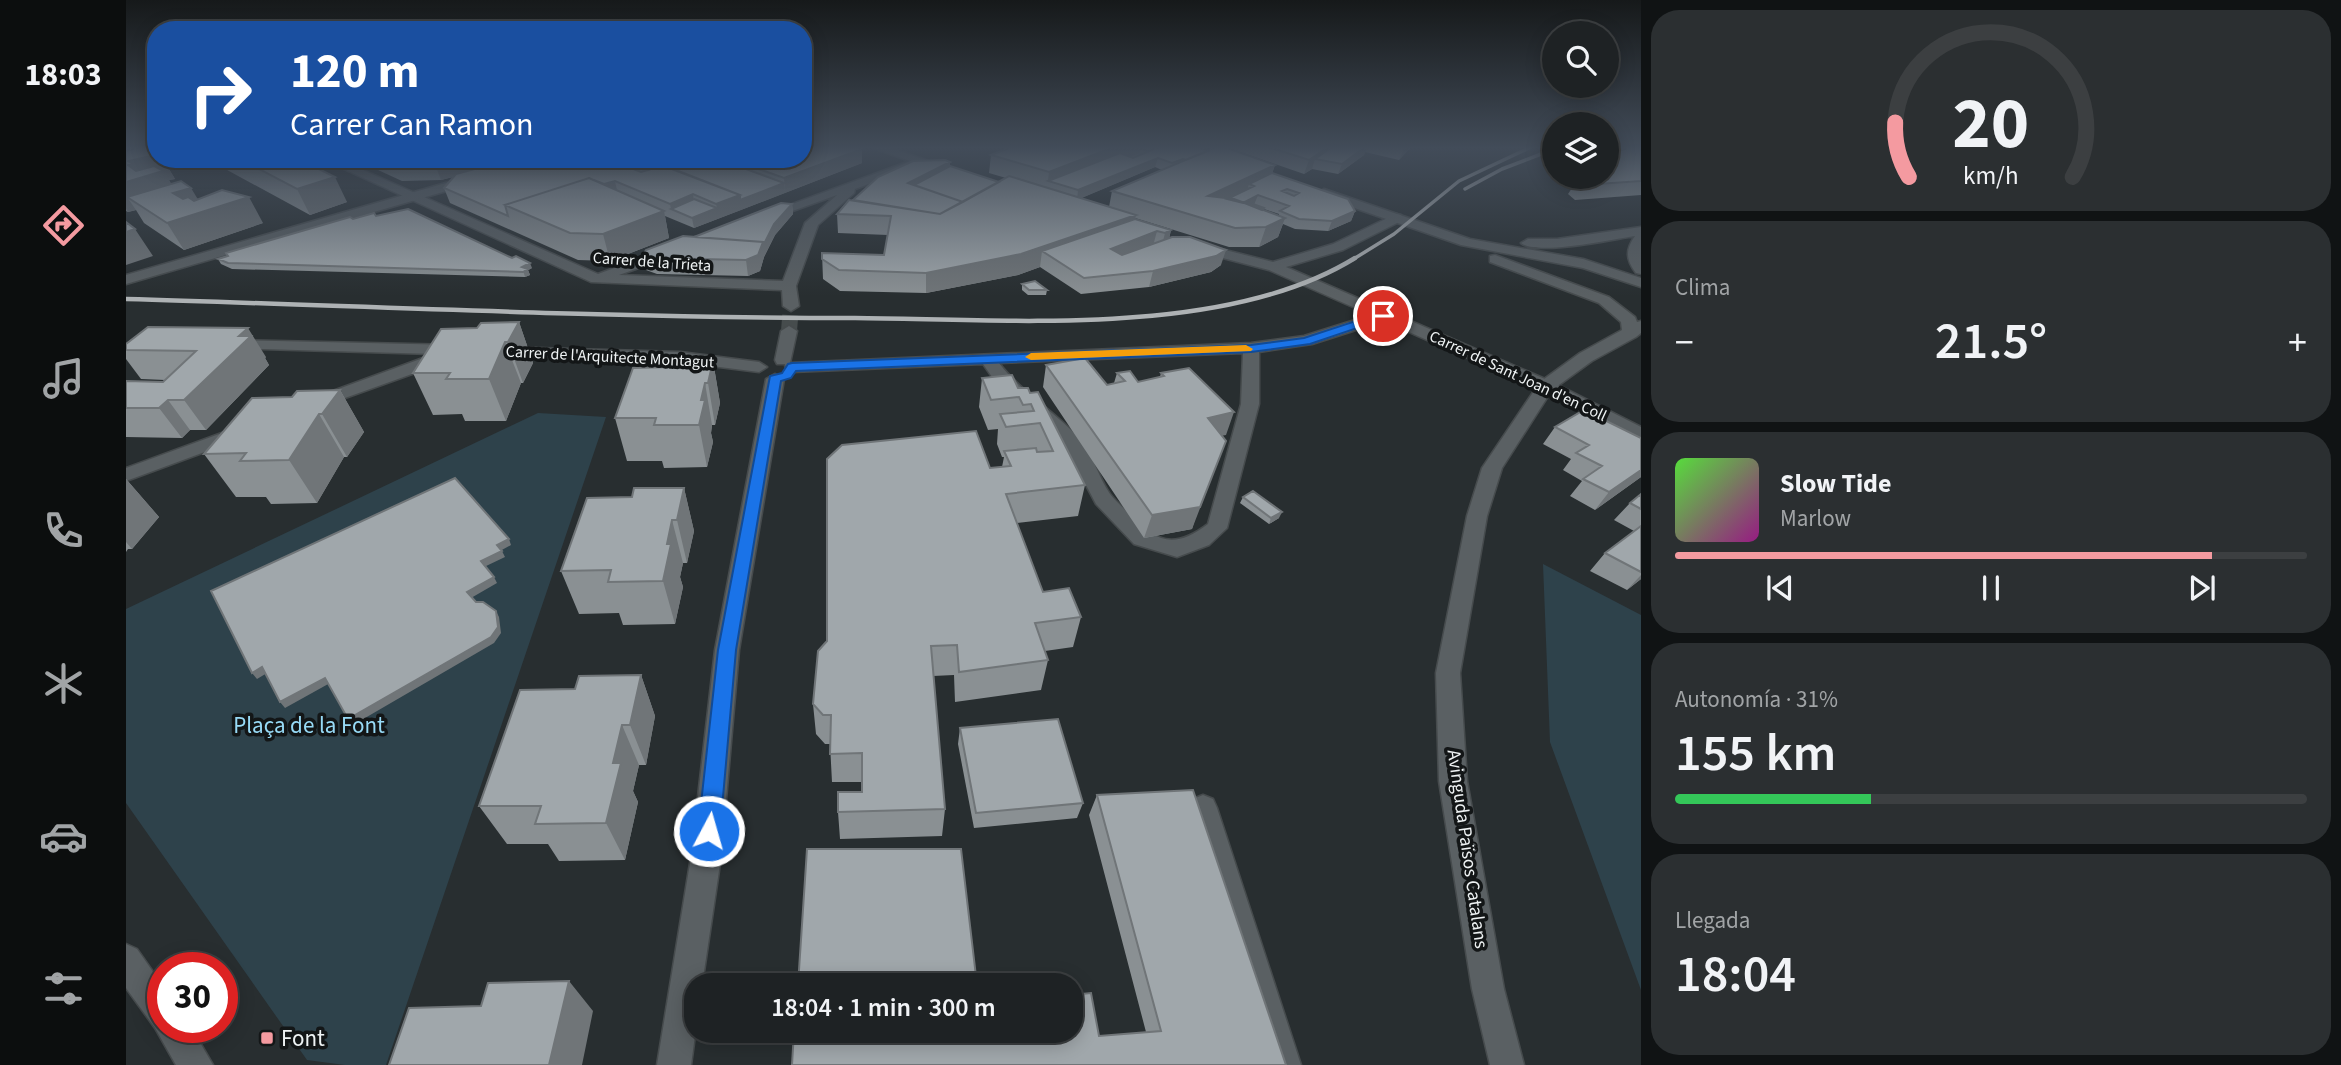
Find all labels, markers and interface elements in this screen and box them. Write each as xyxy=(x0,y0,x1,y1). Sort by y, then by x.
map controls xyxy=(1542,21,1619,189)
button: search xyxy=(1542,21,1619,98)
text: 120 m xyxy=(290,37,419,107)
icon: right xyxy=(175,49,266,140)
text: 18:03 xyxy=(24,52,102,98)
text: 20 xyxy=(1953,72,2029,176)
text: Carrer Can Ramon xyxy=(290,102,534,148)
button: layers xyxy=(1542,112,1619,189)
text: km/h xyxy=(1963,157,2019,193)
icon: directions xyxy=(39,201,88,250)
street label: Carrer de la Trieta xyxy=(592,247,712,277)
text: Clima xyxy=(1675,271,1730,304)
pin xyxy=(1353,286,1413,346)
icon: arrive xyxy=(1364,297,1402,335)
text: 21.5° xyxy=(1935,305,2047,379)
text: − xyxy=(1675,316,1694,370)
text: + xyxy=(2288,316,2307,370)
street label: Carrer de Sant Joan d'en Coll xyxy=(1426,325,1610,427)
street label: Carrer de l'Arquitecte Montagut xyxy=(505,341,715,373)
icon: music xyxy=(39,354,88,403)
text: Slow Tide xyxy=(1780,465,1891,502)
text: Marlow xyxy=(1780,502,1851,535)
icon: phone xyxy=(39,506,88,555)
icon: previous xyxy=(1761,569,1799,607)
icon: pause xyxy=(1972,569,2010,607)
icon: next xyxy=(2183,569,2221,607)
icon: climate xyxy=(39,659,88,708)
text: Autonomía · 31% xyxy=(1675,683,1838,716)
park label: Plaça de la Font xyxy=(233,709,385,742)
text: 155 km xyxy=(1675,717,1836,791)
street label: Avinguda Països Catalans xyxy=(1440,748,1494,950)
position arrow xyxy=(672,794,746,868)
icon: car xyxy=(39,812,88,861)
text: Llegada xyxy=(1675,904,1750,937)
text: 18:04 xyxy=(1675,938,1796,1012)
speed limit sign: 30 xyxy=(147,952,238,1043)
icon: filters xyxy=(39,964,88,1013)
text: 18:04 · 1 min · 300 m xyxy=(771,989,996,1026)
place label: Font xyxy=(281,1022,325,1055)
marker: Font xyxy=(259,1030,275,1046)

